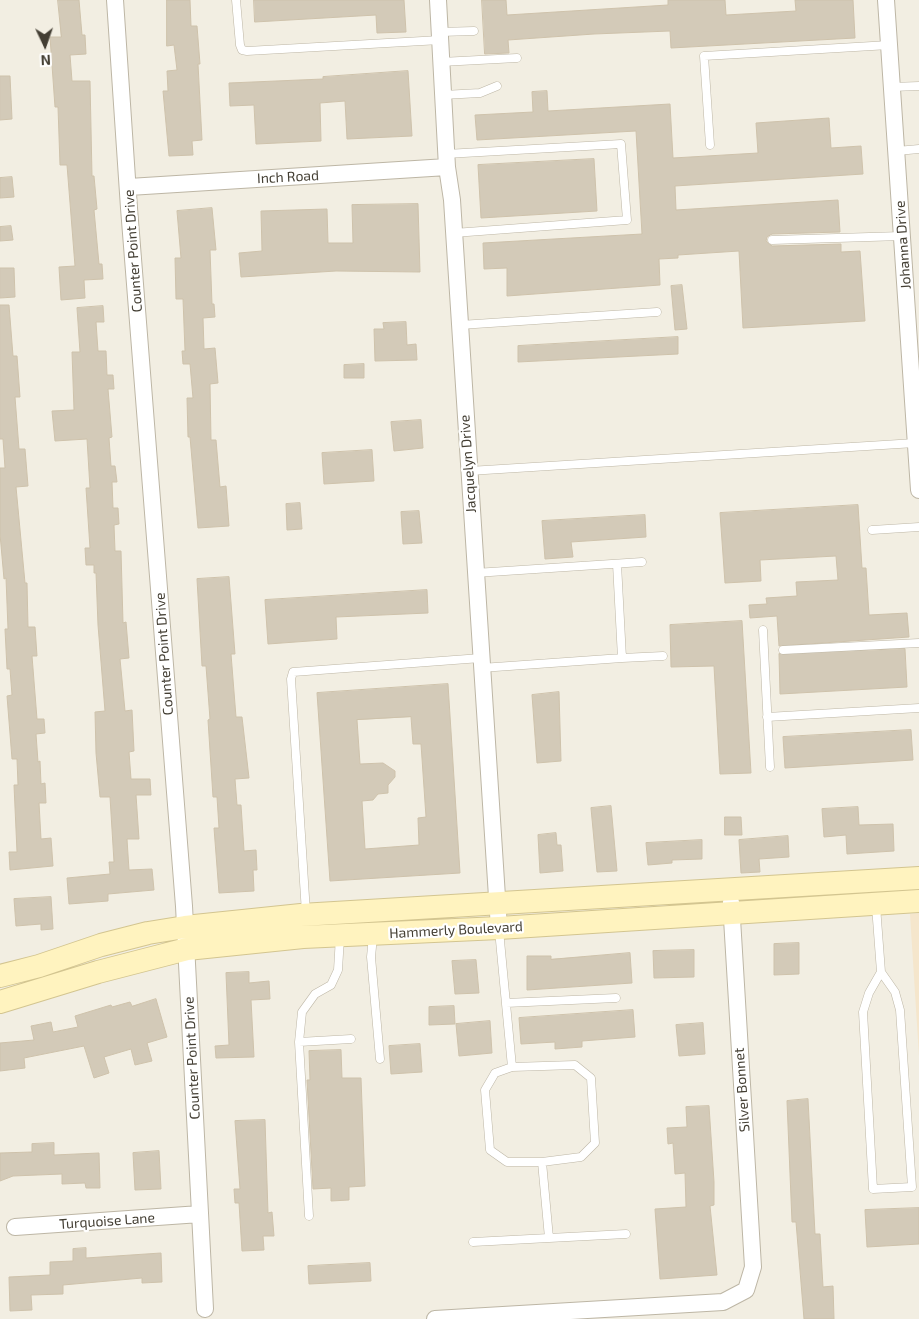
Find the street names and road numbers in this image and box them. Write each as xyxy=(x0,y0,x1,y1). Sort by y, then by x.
street label: Inch Road xyxy=(257,167,319,187)
street label: Counter Point Drive xyxy=(120,189,146,313)
street label: Johanna Drive xyxy=(892,200,914,290)
street label: Jacquelyn Drive xyxy=(456,414,480,514)
street label: Counter Point Drive xyxy=(151,592,177,716)
street label: Hammerly Boulevard xyxy=(389,918,523,942)
street label: Counter Point Drive xyxy=(180,996,204,1120)
street label: Silver Bonnet xyxy=(731,1047,753,1133)
street label: Turquoise Lane xyxy=(59,1209,155,1233)

